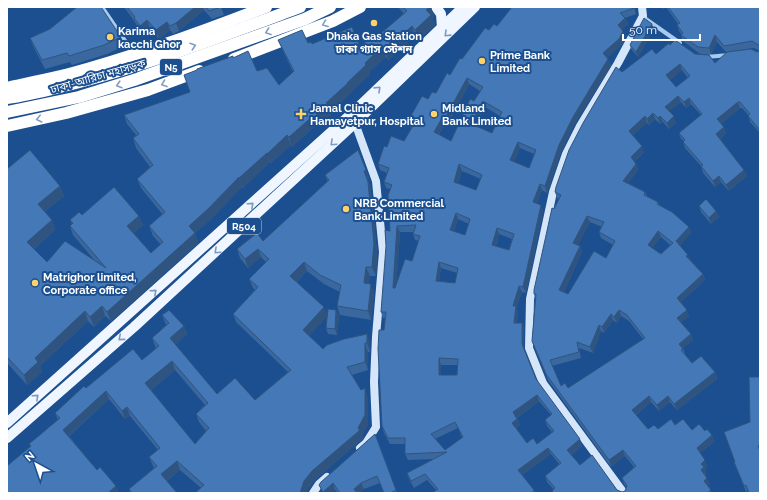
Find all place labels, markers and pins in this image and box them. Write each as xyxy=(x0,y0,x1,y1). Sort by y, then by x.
marker: Dhaka Gas Station ঢাকা গ্যাস স্টেশন xyxy=(369,18,379,28)
place label: Karima kacchi Ghor xyxy=(118,25,181,51)
place label: Dhaka Gas Station ঢাকা গ্যাস স্টেশন xyxy=(326,30,422,56)
marker: Karima kacchi Ghor xyxy=(105,32,115,42)
place label: Prime Bank Limited xyxy=(490,49,551,75)
marker: Prime Bank Limited xyxy=(477,56,487,66)
place label: Jamal Clinic Hamayetpur, Hospital xyxy=(310,102,424,128)
place label: Midland Bank Limited xyxy=(442,102,511,128)
marker: Jamal Clinic Hamayetpur, Hospital xyxy=(295,108,307,120)
marker: Midland Bank Limited xyxy=(429,109,439,119)
place label: NRB Commercial Bank Limited xyxy=(354,197,445,223)
marker: NRB Commercial Bank Limited xyxy=(341,204,351,214)
place label: Matrighor limited, Corporate office xyxy=(43,271,137,297)
marker: Matrighor limited, Corporate office xyxy=(30,278,40,288)

